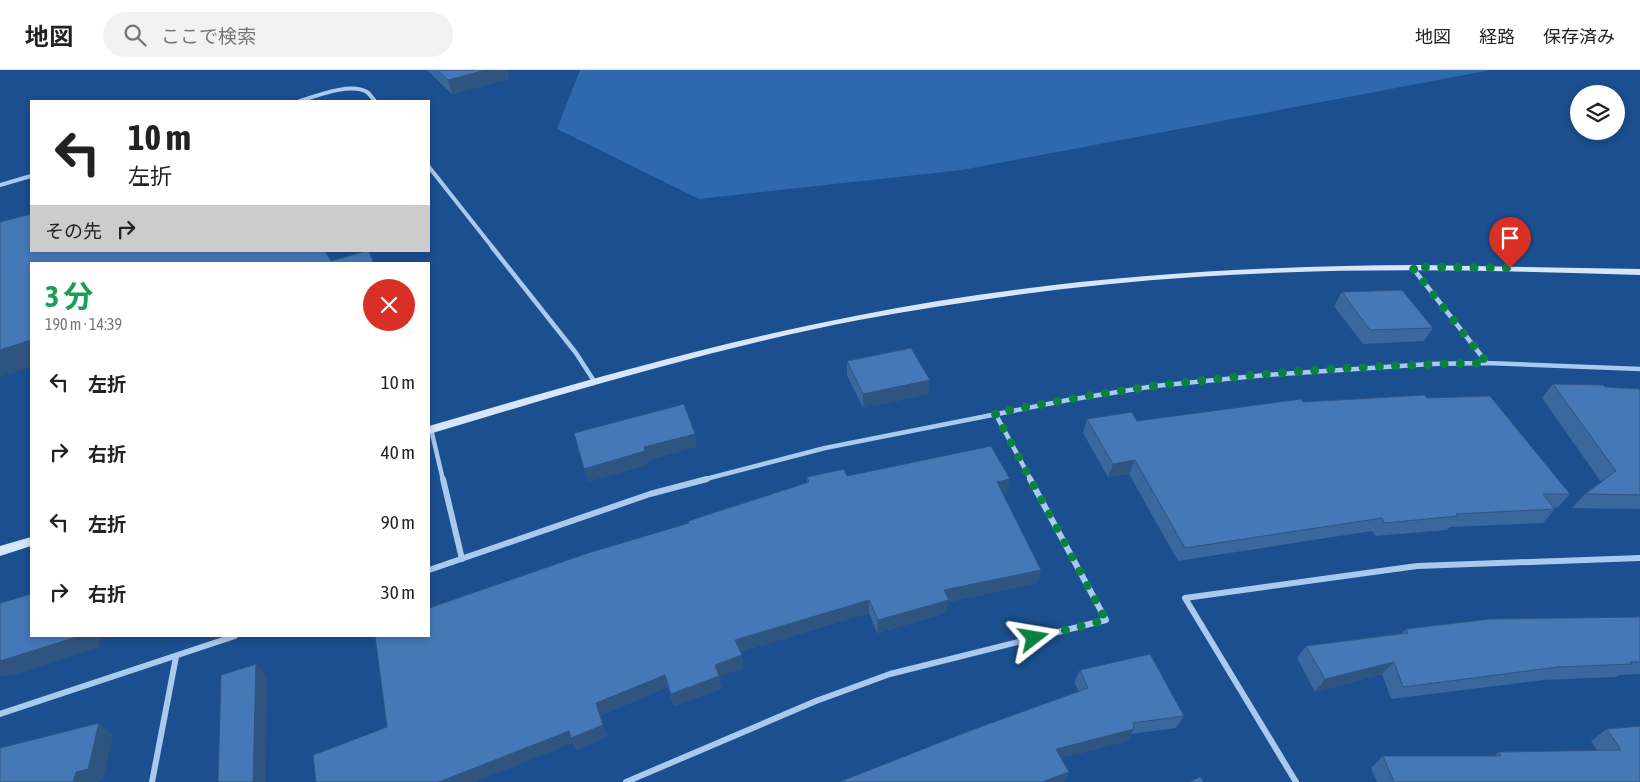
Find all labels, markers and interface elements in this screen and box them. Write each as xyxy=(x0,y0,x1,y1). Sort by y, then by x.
search box xyxy=(103,12,453,57)
icon: search xyxy=(121,21,149,49)
text: 地図 xyxy=(25,23,73,50)
text: ここで検索 xyxy=(161,25,256,47)
text: 地図 xyxy=(1415,26,1451,47)
text: 経路 xyxy=(1479,26,1515,47)
text: 保存済み xyxy=(1543,26,1615,47)
map controls xyxy=(1570,85,1625,140)
button: layers xyxy=(1570,85,1625,140)
text: 10 m xyxy=(128,117,191,157)
icon: left xyxy=(45,120,110,185)
text: 左折 xyxy=(128,163,172,189)
icon: right xyxy=(112,215,140,243)
pin xyxy=(1489,217,1531,268)
text: その先 xyxy=(45,220,102,242)
icon: arrive xyxy=(1496,224,1524,252)
text: 3 分 xyxy=(45,279,93,313)
button: close xyxy=(363,279,415,331)
text: 190 m · 14:39 xyxy=(45,315,122,333)
icon: left xyxy=(45,368,73,396)
text: 10 m xyxy=(381,371,415,393)
text: 左折 xyxy=(88,373,126,395)
icon: right xyxy=(45,438,73,466)
text: 40 m xyxy=(381,441,415,463)
text: 右折 xyxy=(88,443,126,465)
icon: left xyxy=(45,508,73,536)
text: 90 m xyxy=(381,511,415,533)
text: 左折 xyxy=(88,513,126,535)
icon: right xyxy=(45,578,73,606)
text: 30 m xyxy=(381,581,415,603)
text: 右折 xyxy=(88,583,126,605)
position arrow xyxy=(1007,611,1059,663)

